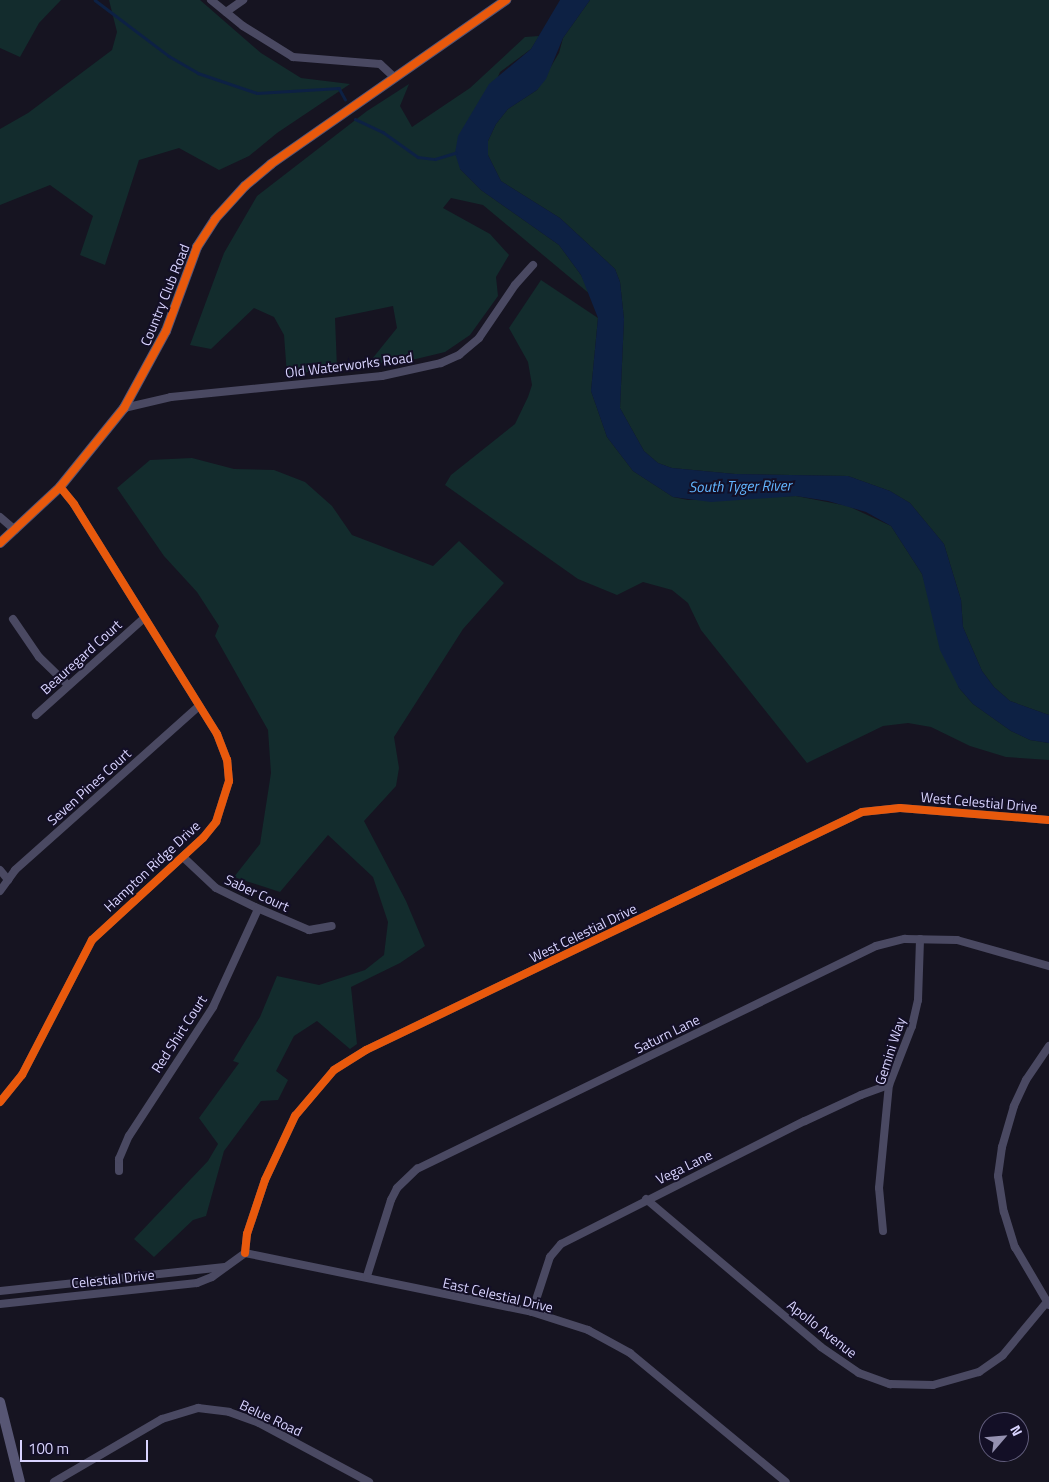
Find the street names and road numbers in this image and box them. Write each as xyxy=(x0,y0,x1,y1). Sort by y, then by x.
street label: Country Club Road xyxy=(137,242,193,348)
street label: Old Waterworks Road xyxy=(284,349,414,381)
street label: Beauregard Court xyxy=(37,616,125,698)
street label: Seven Pines Court xyxy=(44,745,134,829)
street label: West Celestial Drive xyxy=(920,789,1038,815)
street label: Hampton Ridge Drive xyxy=(100,817,204,915)
street label: Saber Court xyxy=(222,871,292,915)
street label: West Celestial Drive xyxy=(527,900,639,966)
street label: Red Shirt Court xyxy=(148,992,210,1076)
street label: Saturn Lane xyxy=(632,1011,702,1057)
street label: Gemini Way xyxy=(871,1015,909,1087)
street label: Vega Lane xyxy=(653,1146,715,1188)
street label: Celestial Drive xyxy=(71,1266,155,1292)
street label: East Celestial Drive xyxy=(441,1274,555,1316)
street label: Apollo Avenue xyxy=(784,1297,860,1361)
street label: Belue Road xyxy=(237,1396,305,1440)

